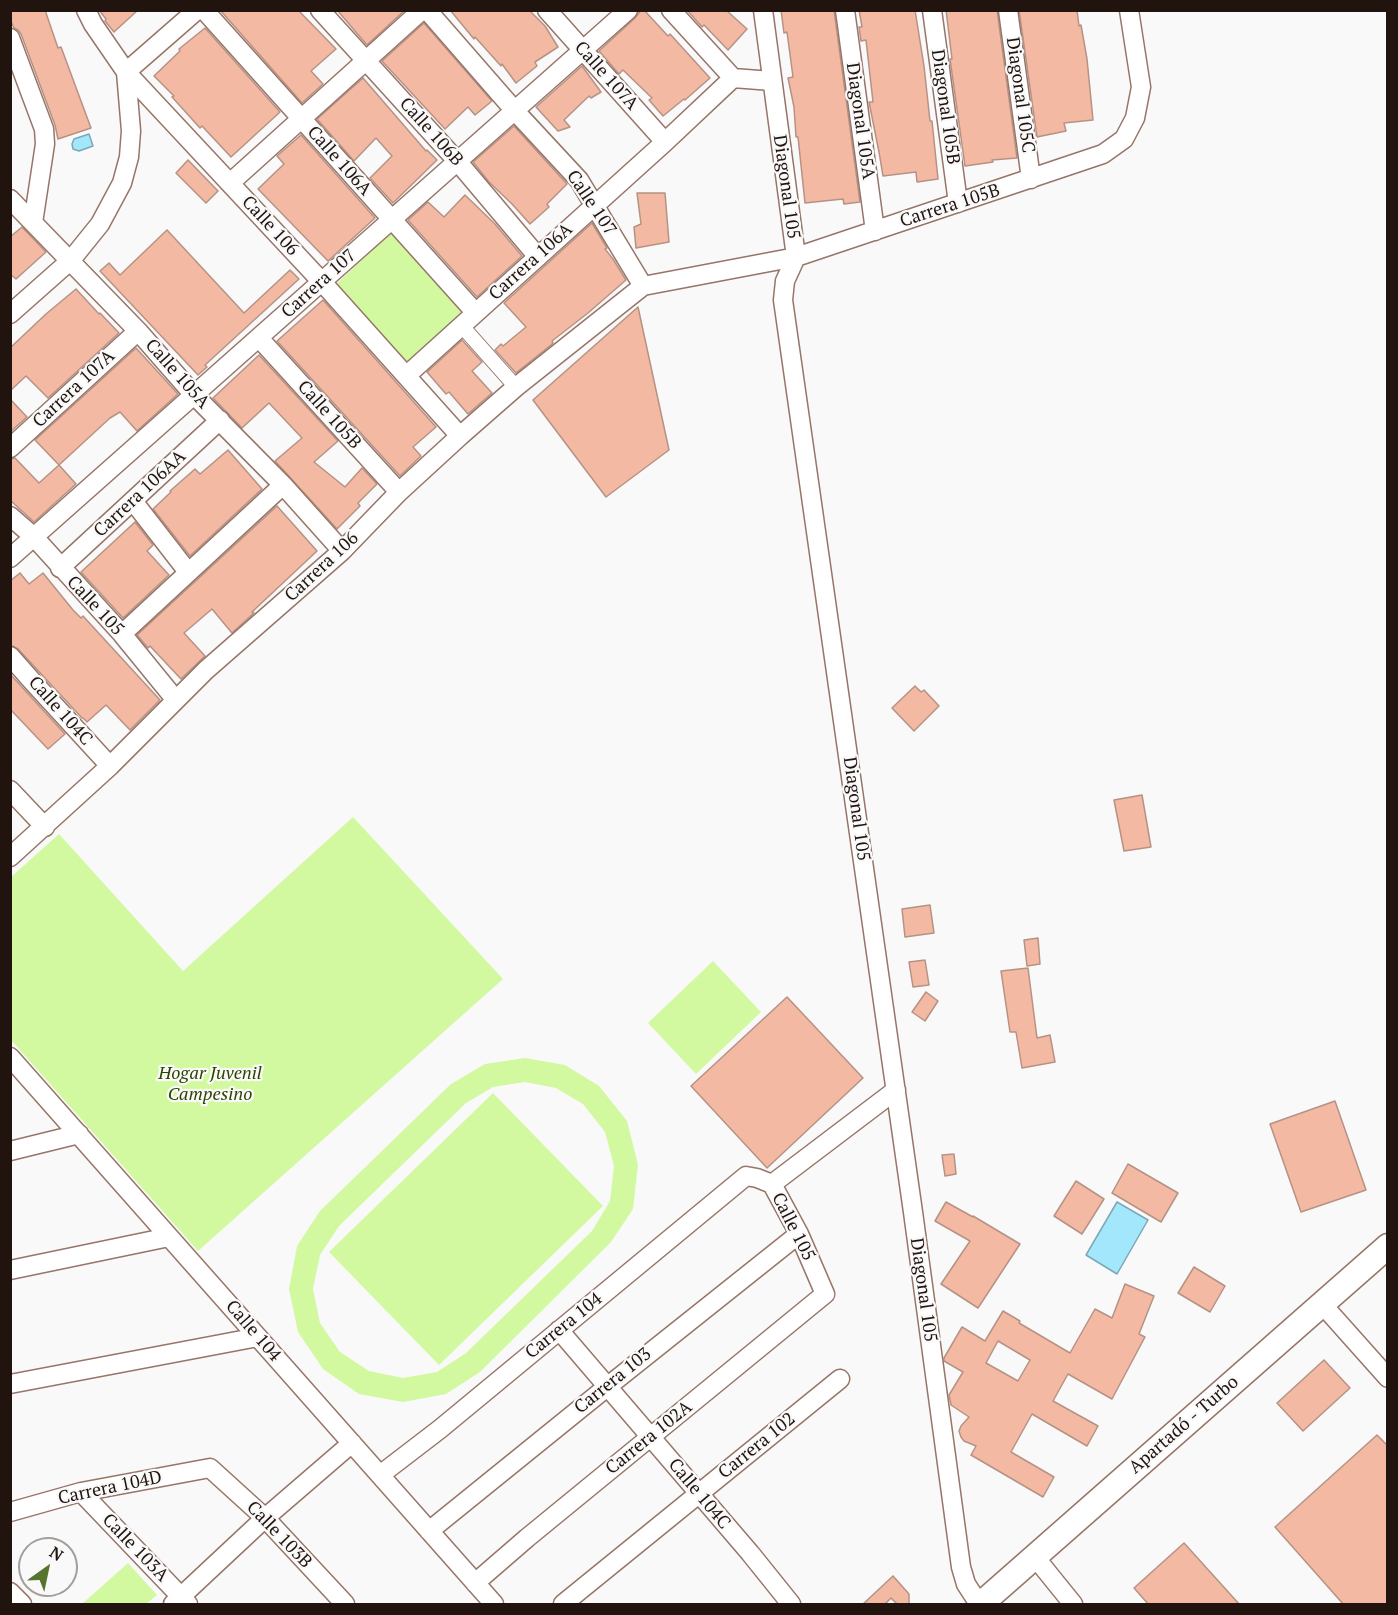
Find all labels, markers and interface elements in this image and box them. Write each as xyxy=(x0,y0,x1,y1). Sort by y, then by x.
street label: Diagonal 105C xyxy=(1001,36,1039,154)
street label: Calle 107A xyxy=(570,37,642,115)
street label: Diagonal 105B xyxy=(926,48,964,166)
street label: Diagonal 105A xyxy=(841,61,879,181)
street label: Calle 106B xyxy=(395,93,467,171)
street label: Calle 106A xyxy=(302,122,376,200)
street label: Diagonal 105 xyxy=(768,133,804,241)
street label: Calle 107 xyxy=(561,166,621,240)
street label: Carrera 105B xyxy=(897,180,1003,232)
street label: Calle 106 xyxy=(237,192,303,260)
street label: Carrera 106A xyxy=(485,219,577,305)
street label: Carrera 107 xyxy=(277,245,361,323)
street label: Calle 105A xyxy=(140,335,214,413)
street label: Carrera 107A xyxy=(29,346,119,432)
street label: Calle 105B xyxy=(293,376,365,454)
street label: Carrera 106AA xyxy=(90,446,190,542)
street label: Carrera 106 xyxy=(281,527,363,607)
street label: Calle 105 xyxy=(62,572,128,640)
street label: Calle 104C xyxy=(23,672,97,750)
street label: Diagonal 105 xyxy=(838,755,874,863)
park label: Hogar Juvenil Campesino xyxy=(158,1063,262,1106)
street label: Calle 105 xyxy=(767,1189,819,1265)
street label: Diagonal 105 xyxy=(905,1236,941,1344)
street label: Carrera 104 xyxy=(521,1288,607,1364)
street label: Calle 104 xyxy=(221,1296,285,1366)
street label: Carrera 103 xyxy=(570,1343,656,1419)
street label: Apartadó - Turbo xyxy=(1125,1372,1243,1478)
street label: Carrera 102A xyxy=(601,1397,697,1479)
street label: Carrera 102 xyxy=(714,1408,800,1484)
street label: Calle 104C xyxy=(663,1454,735,1534)
street label: Carrera 104D xyxy=(56,1466,164,1510)
street label: Calle 103B xyxy=(242,1497,316,1573)
street label: Calle 103A xyxy=(97,1510,173,1586)
north arrow xyxy=(18,1537,78,1597)
text: N xyxy=(46,1541,68,1566)

